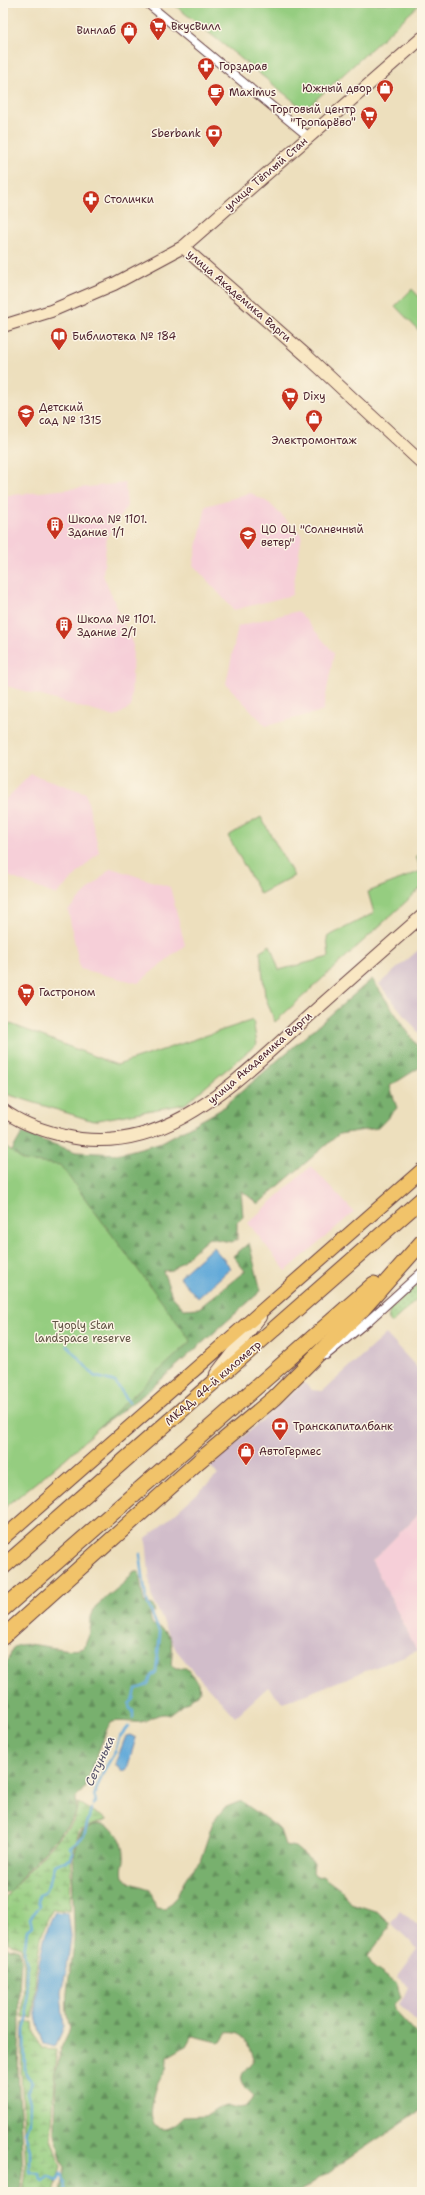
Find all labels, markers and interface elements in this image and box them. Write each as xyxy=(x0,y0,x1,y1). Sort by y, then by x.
supermarket icon: ВкусВилл xyxy=(148,16,168,41)
place label: ВкусВилл xyxy=(171,19,221,34)
shop icon: Винлаб xyxy=(119,20,139,45)
place label: Винлаб xyxy=(76,23,116,38)
pharmacy icon: Горздрав xyxy=(196,56,216,81)
place label: Горздрав xyxy=(219,59,267,74)
shop icon: Южный двор xyxy=(375,78,395,103)
place label: Южный двор xyxy=(302,81,372,96)
cafe icon: Maximus xyxy=(206,82,226,107)
place label: Maximus xyxy=(229,85,276,100)
place label: Торговый центр "Тропарёво" xyxy=(270,102,356,130)
supermarket icon: Торговый центр "Тропарёво" xyxy=(359,105,379,130)
bank icon: Sberbank xyxy=(204,123,224,148)
place label: Sberbank xyxy=(151,126,201,141)
street label: улица Тёплый Стан xyxy=(221,134,311,214)
pharmacy icon: Столички xyxy=(81,189,101,214)
place label: Столички xyxy=(104,192,154,207)
street label: улица Академика Варги xyxy=(184,246,294,346)
library icon: Библиотека № 184 xyxy=(49,326,69,351)
place label: Библиотека № 184 xyxy=(72,329,177,344)
supermarket icon: Dixy xyxy=(280,386,300,411)
place label: Dixy xyxy=(303,389,325,404)
place label: Детский сад № 1315 xyxy=(39,400,102,428)
school or university icon: Детский сад № 1315 xyxy=(16,403,36,428)
shop icon: Электромонтаж xyxy=(304,408,324,433)
place label: Электромонтаж xyxy=(271,433,357,448)
place label: Школа № 1101. Здание 1/1 xyxy=(68,512,147,540)
building icon: Школа № 1101. Здание 1/1 xyxy=(45,515,65,540)
place label: ЦО ОЦ "Солнечный ветер" xyxy=(261,522,364,550)
school or university icon: ЦО ОЦ "Солнечный ветер" xyxy=(238,525,258,550)
place label: Школа № 1101. Здание 2/1 xyxy=(77,612,156,640)
building icon: Школа № 1101. Здание 2/1 xyxy=(54,615,74,640)
supermarket icon: Гастроном xyxy=(16,982,36,1007)
place label: Гастроном xyxy=(39,985,96,1000)
street label: улица Академика Варги xyxy=(205,1008,315,1108)
park label: Tyoply Stan landspace reserve xyxy=(35,1318,131,1346)
street label: МКАД, 44-й километр xyxy=(162,1337,264,1429)
bank icon: Транскапиталбанк xyxy=(270,1416,290,1441)
place label: Транскапиталбанк xyxy=(293,1419,393,1434)
shop icon: АвтоГермес xyxy=(236,1441,256,1466)
place label: АвтоГермес xyxy=(259,1444,322,1459)
water label: Сетунька xyxy=(81,1733,119,1789)

